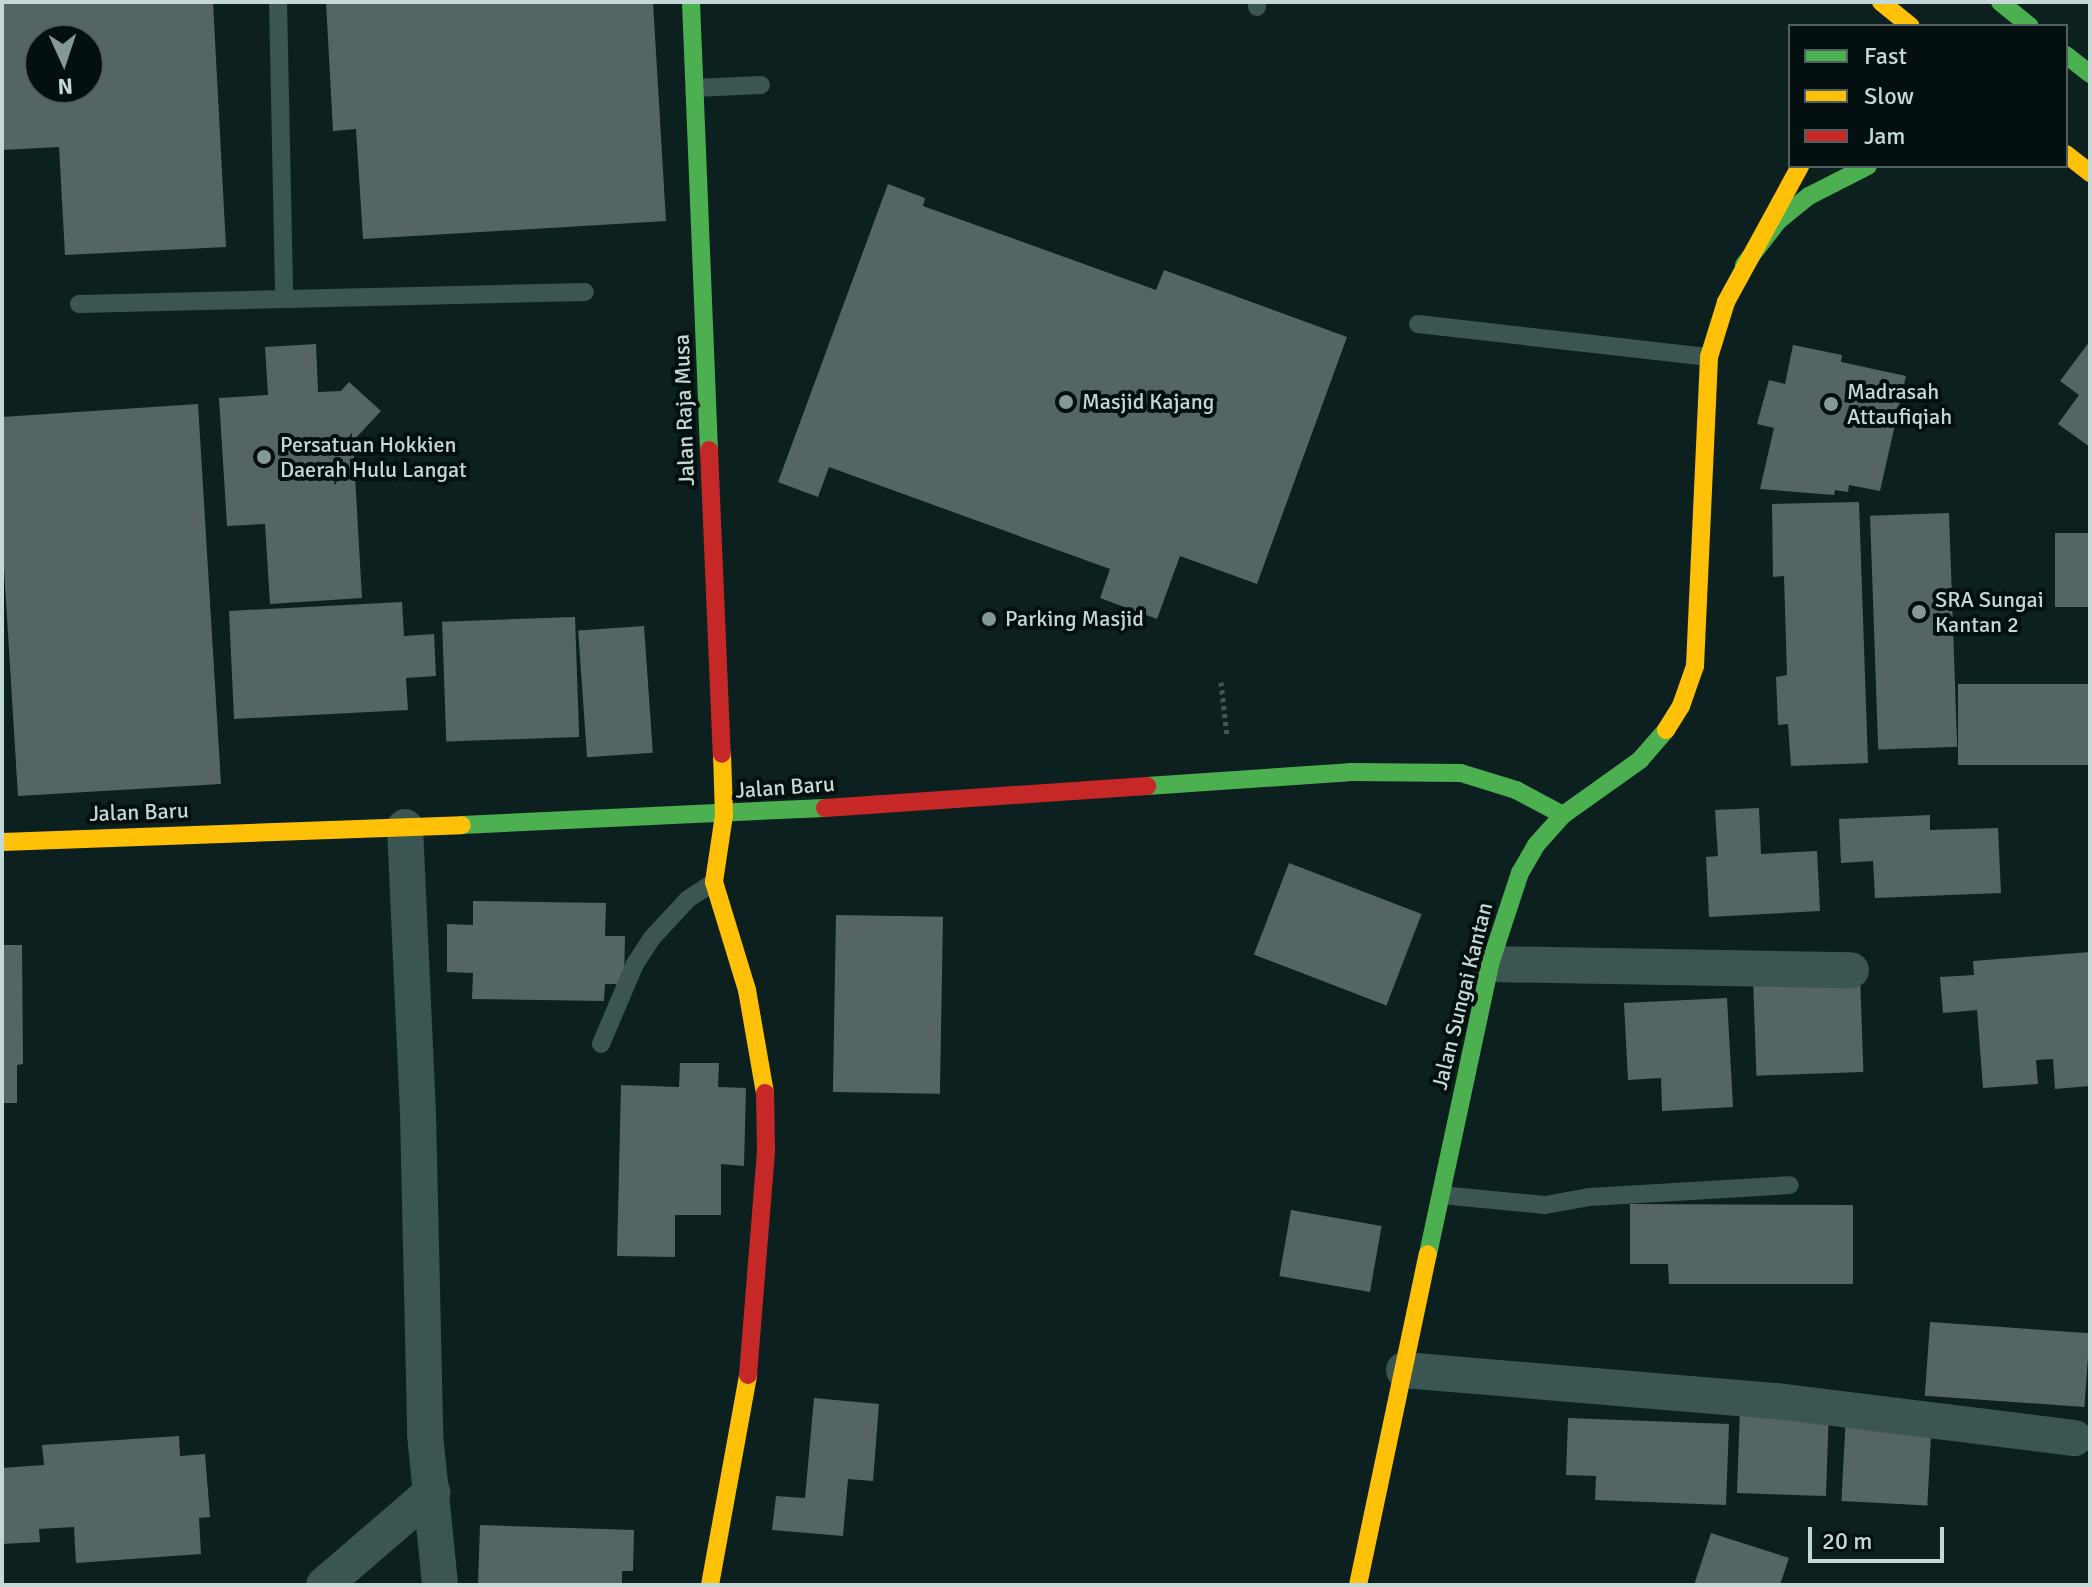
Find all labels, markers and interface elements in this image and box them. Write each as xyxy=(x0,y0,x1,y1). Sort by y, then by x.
north arrow xyxy=(24,24,104,104)
legend xyxy=(1788,24,2068,168)
text: Fast xyxy=(1864,41,1907,71)
text: N xyxy=(57,73,74,100)
text: Slow xyxy=(1864,81,1914,111)
text: Jam xyxy=(1864,121,1905,151)
street label: Jalan Raja Musa xyxy=(668,334,700,486)
place label: Madrasah Attaufiqiah xyxy=(1847,378,1952,430)
place label: Masjid Kajang xyxy=(1082,389,1214,415)
marker: Masjid Kajang xyxy=(1057,393,1075,411)
marker: Madrasah Attaufiqiah xyxy=(1822,395,1840,413)
place label: Persatuan Hokkien Daerah Hulu Langat xyxy=(280,431,467,482)
marker: Persatuan Hokkien Daerah Hulu Langat xyxy=(255,448,273,466)
place label: SRA Sungai Kantan 2 xyxy=(1935,586,2044,638)
marker: SRA Sungai Kantan 2 xyxy=(1910,603,1928,621)
place label: Parking Masjid xyxy=(1005,606,1144,632)
marker: Parking Masjid xyxy=(980,610,998,628)
street label: Jalan Baru xyxy=(734,770,836,804)
street label: Jalan Baru xyxy=(89,797,189,827)
street label: Jalan Sungai Kantan xyxy=(1426,900,1498,1092)
scale bar xyxy=(1812,1511,1948,1561)
text: 20 m xyxy=(1822,1526,1872,1556)

